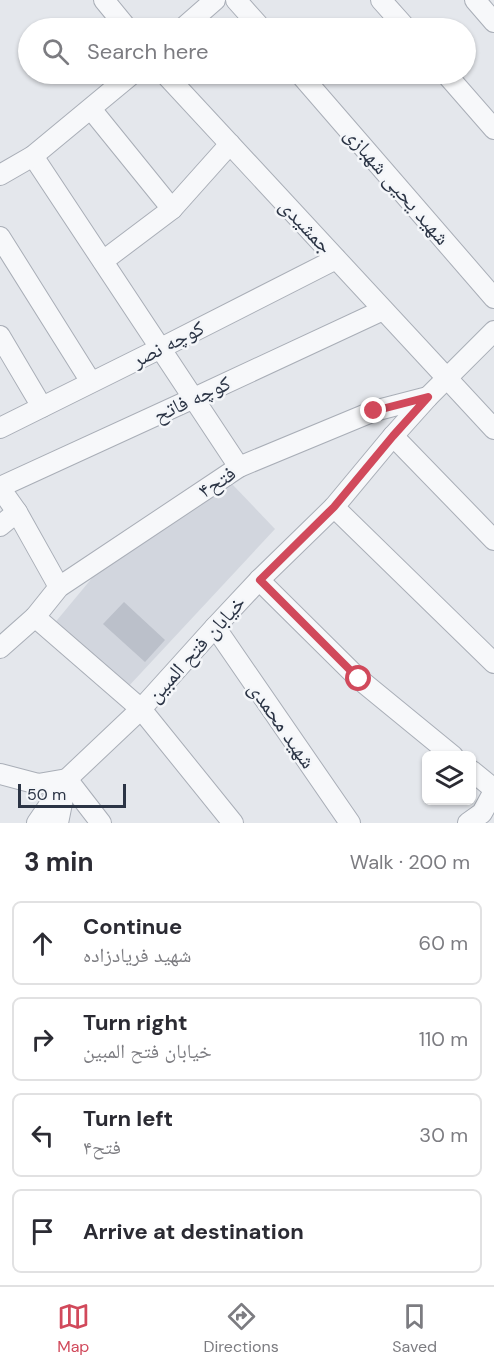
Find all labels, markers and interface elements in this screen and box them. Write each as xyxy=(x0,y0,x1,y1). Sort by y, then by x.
search box xyxy=(18,18,476,84)
icon: search xyxy=(39,35,72,68)
text: Search here xyxy=(87,37,208,66)
street label: شهید یحیی شهبازی xyxy=(338,121,456,251)
street label: جمشیدی xyxy=(273,192,339,260)
street label: کوچه نصر xyxy=(126,314,209,375)
street label: کوچه فاتح xyxy=(149,369,235,429)
route end xyxy=(360,397,386,423)
street label: فتح۴ xyxy=(193,459,241,505)
street label: خیابان فتح المبین xyxy=(140,589,252,709)
route start xyxy=(345,665,371,691)
street label: شهید محمدی xyxy=(242,676,322,774)
map controls xyxy=(422,751,476,805)
button: layers xyxy=(422,751,476,805)
scale bar xyxy=(18,781,126,808)
text: 50 m xyxy=(27,784,66,805)
text: 3 min xyxy=(24,845,93,879)
text: Walk · 200 m xyxy=(350,849,470,875)
text: Continue xyxy=(83,912,182,941)
icon: ahead xyxy=(26,927,59,960)
text: 60 m xyxy=(419,930,468,956)
text: شهید فریادزاده xyxy=(83,942,191,968)
text: Turn right xyxy=(83,1008,188,1037)
icon: right xyxy=(26,1023,59,1056)
text: 110 m xyxy=(419,1026,468,1052)
text: خیابان فتح المبین xyxy=(83,1038,212,1064)
text: Turn left xyxy=(83,1104,173,1133)
icon: left xyxy=(26,1119,59,1152)
text: 30 m xyxy=(419,1122,468,1148)
text: فتح۴ xyxy=(83,1134,121,1160)
icon: arrive xyxy=(26,1215,59,1248)
text: Arrive at destination xyxy=(83,1217,304,1246)
tab: Map xyxy=(57,1300,90,1357)
tab: Directions xyxy=(203,1300,279,1357)
tab: Saved xyxy=(392,1300,437,1357)

